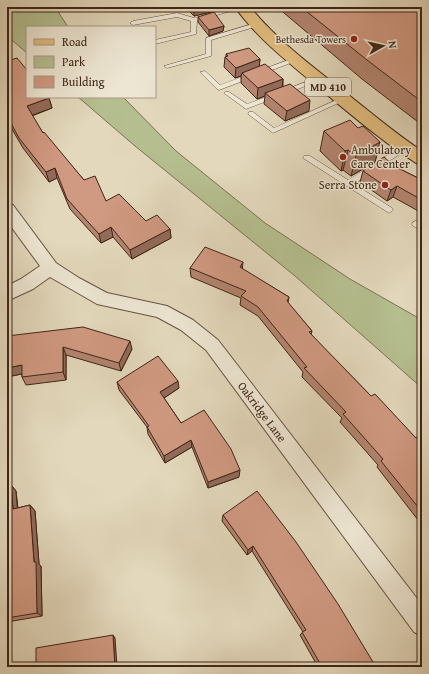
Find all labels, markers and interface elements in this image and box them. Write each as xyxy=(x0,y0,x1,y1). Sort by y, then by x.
legend xyxy=(26,26,156,98)
north arrow xyxy=(363,26,403,66)
place label: Bethesda Towers xyxy=(276,32,346,47)
text: Road xyxy=(62,33,88,50)
marker: Bethesda Towers xyxy=(349,34,359,44)
text: N xyxy=(384,40,401,50)
text: Park xyxy=(62,53,86,70)
text: Building xyxy=(62,73,105,90)
road number: MD 410 xyxy=(305,78,351,96)
place label: Ambulatory Care Center xyxy=(351,141,411,172)
marker: Ambulatory Care Center xyxy=(338,152,348,162)
place label: Serra Stone xyxy=(319,176,377,193)
marker: Serra Stone xyxy=(380,180,390,190)
street label: Oakridge Lane xyxy=(234,378,291,446)

